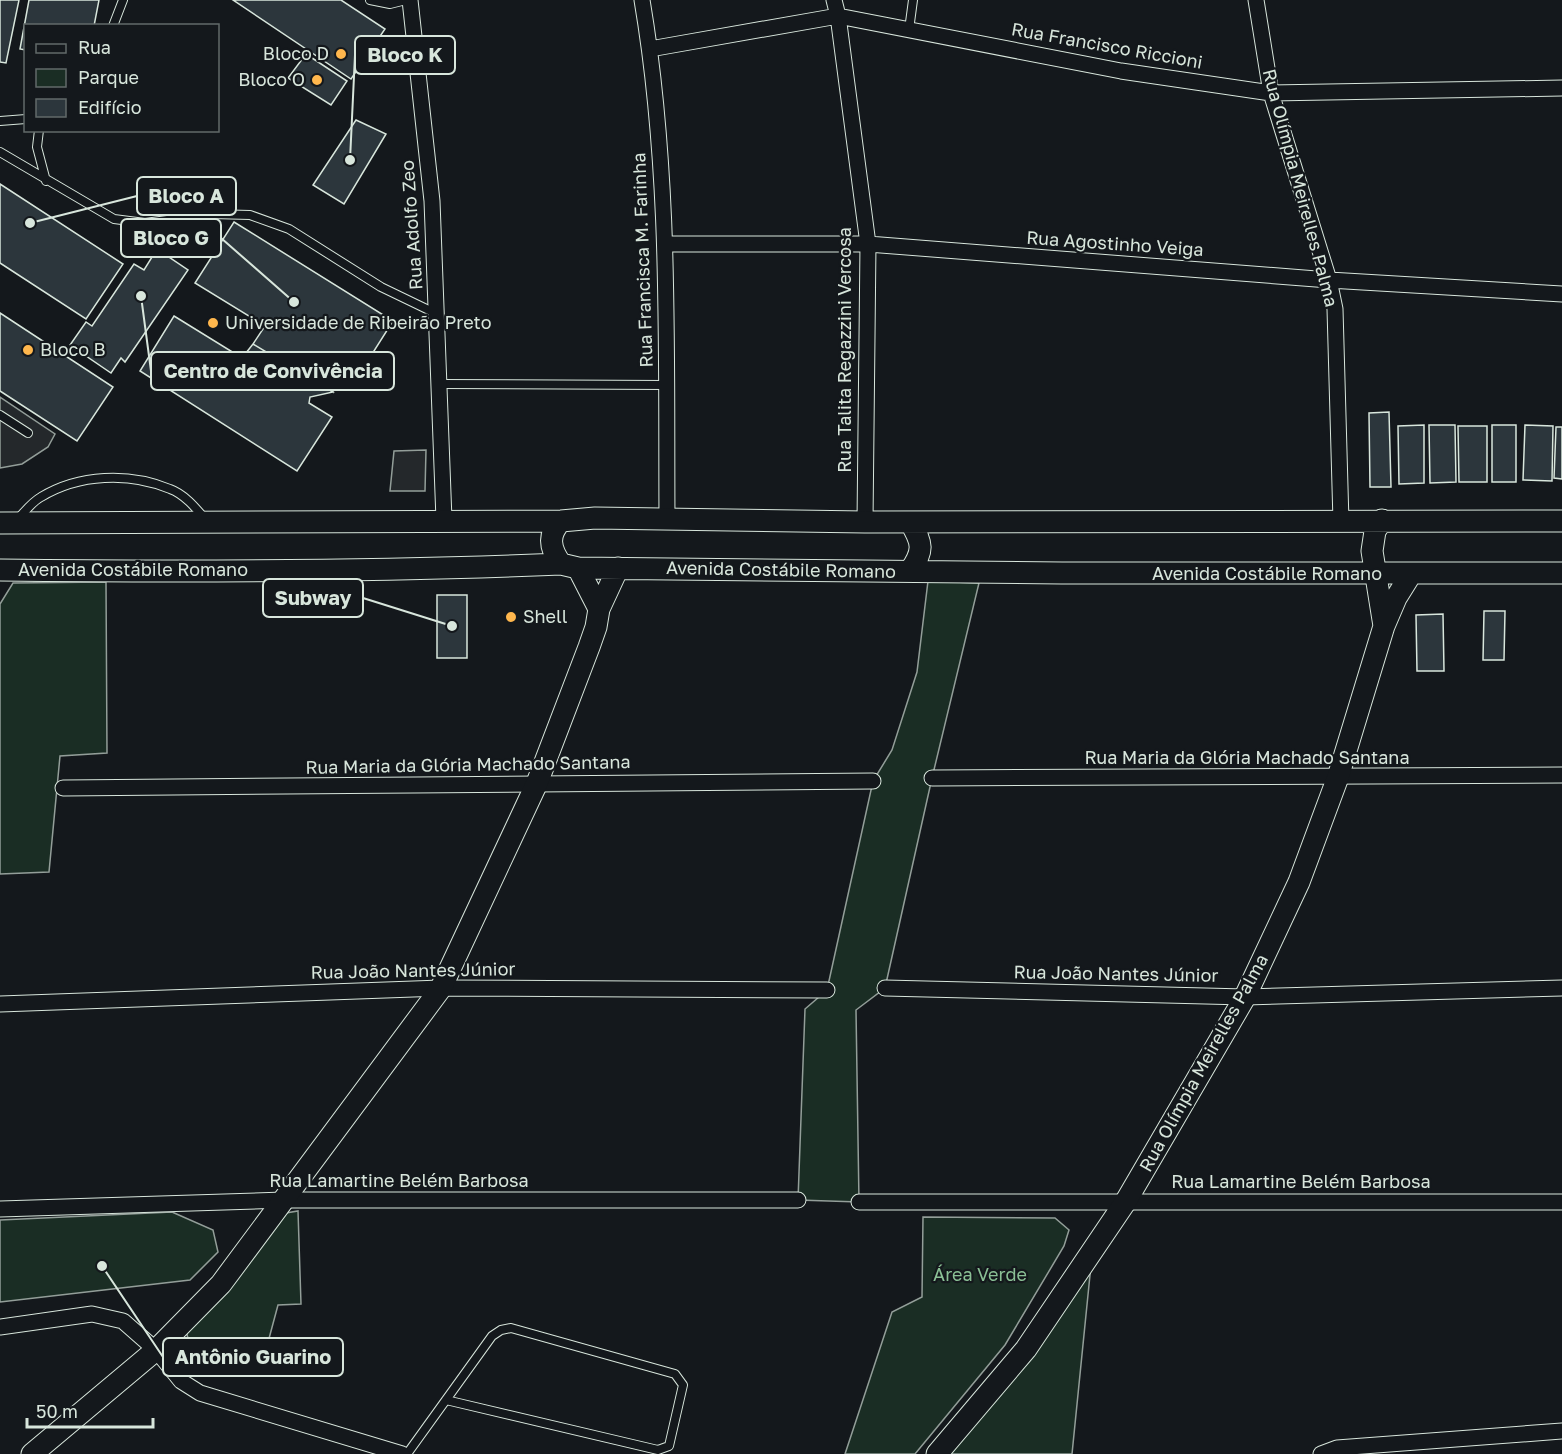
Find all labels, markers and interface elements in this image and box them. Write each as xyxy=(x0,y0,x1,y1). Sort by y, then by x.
street label: Rua Francisco Riccioni xyxy=(1010,17,1204,73)
legend xyxy=(24,24,219,132)
text: Rua xyxy=(78,36,111,58)
callout: Bloco K xyxy=(355,36,455,74)
place label: Bloco D xyxy=(263,42,329,64)
text: Bloco K xyxy=(367,42,443,66)
marker: Bloco D xyxy=(334,47,348,61)
text: Parque xyxy=(78,66,139,88)
street label: Rua Olímpia Meirelles Palma xyxy=(1259,66,1343,309)
place label: Bloco O xyxy=(238,68,305,90)
marker: Bloco O xyxy=(310,73,324,87)
text: Edifício xyxy=(78,96,142,118)
street label: Rua Francisca M. Farinha xyxy=(627,152,657,368)
street label: Rua Adolfo Zeo xyxy=(395,159,427,291)
callout: Bloco A xyxy=(137,177,236,215)
text: Bloco A xyxy=(148,183,224,207)
callout: Bloco G xyxy=(121,219,221,257)
text: Bloco G xyxy=(133,225,209,249)
street label: Rua Agostinho Veiga xyxy=(1026,226,1204,260)
street label: Rua Talita Regazzini Vercosa xyxy=(833,227,855,473)
place label: Universidade de Ribeirão Preto xyxy=(225,311,492,333)
marker: Universidade de Ribeirão Preto xyxy=(206,316,220,330)
place label: Bloco B xyxy=(40,338,106,360)
marker: Bloco B xyxy=(21,343,35,357)
callout: Centro de Convivência xyxy=(151,352,394,390)
text: Centro de Convivência xyxy=(163,358,383,382)
street label: Avenida Costábile Romano xyxy=(666,556,896,582)
street label: Avenida Costábile Romano xyxy=(18,558,248,580)
street label: Avenida Costábile Romano xyxy=(1152,562,1382,584)
callout: Subway xyxy=(263,579,363,617)
text: Subway xyxy=(275,585,351,609)
place label: Shell xyxy=(523,605,568,627)
marker: Shell xyxy=(504,610,518,624)
street label: Rua Maria da Glória Machado Santana xyxy=(1084,746,1410,768)
street label: Rua Maria da Glória Machado Santana xyxy=(305,750,631,778)
street label: Rua Olímpia Meirelles Palma xyxy=(1134,950,1272,1175)
street label: Rua João Nantes Júnior xyxy=(310,957,516,983)
street label: Rua João Nantes Júnior xyxy=(1013,960,1219,986)
street label: Rua Lamartine Belém Barbosa xyxy=(269,1169,529,1191)
street label: Rua Lamartine Belém Barbosa xyxy=(1171,1170,1431,1192)
park label: Área Verde xyxy=(933,1263,1027,1285)
callout: Antônio Guarino xyxy=(163,1338,343,1376)
text: Antônio Guarino xyxy=(175,1344,331,1368)
scale bar xyxy=(27,1391,153,1429)
text: 50 m xyxy=(36,1400,78,1422)

